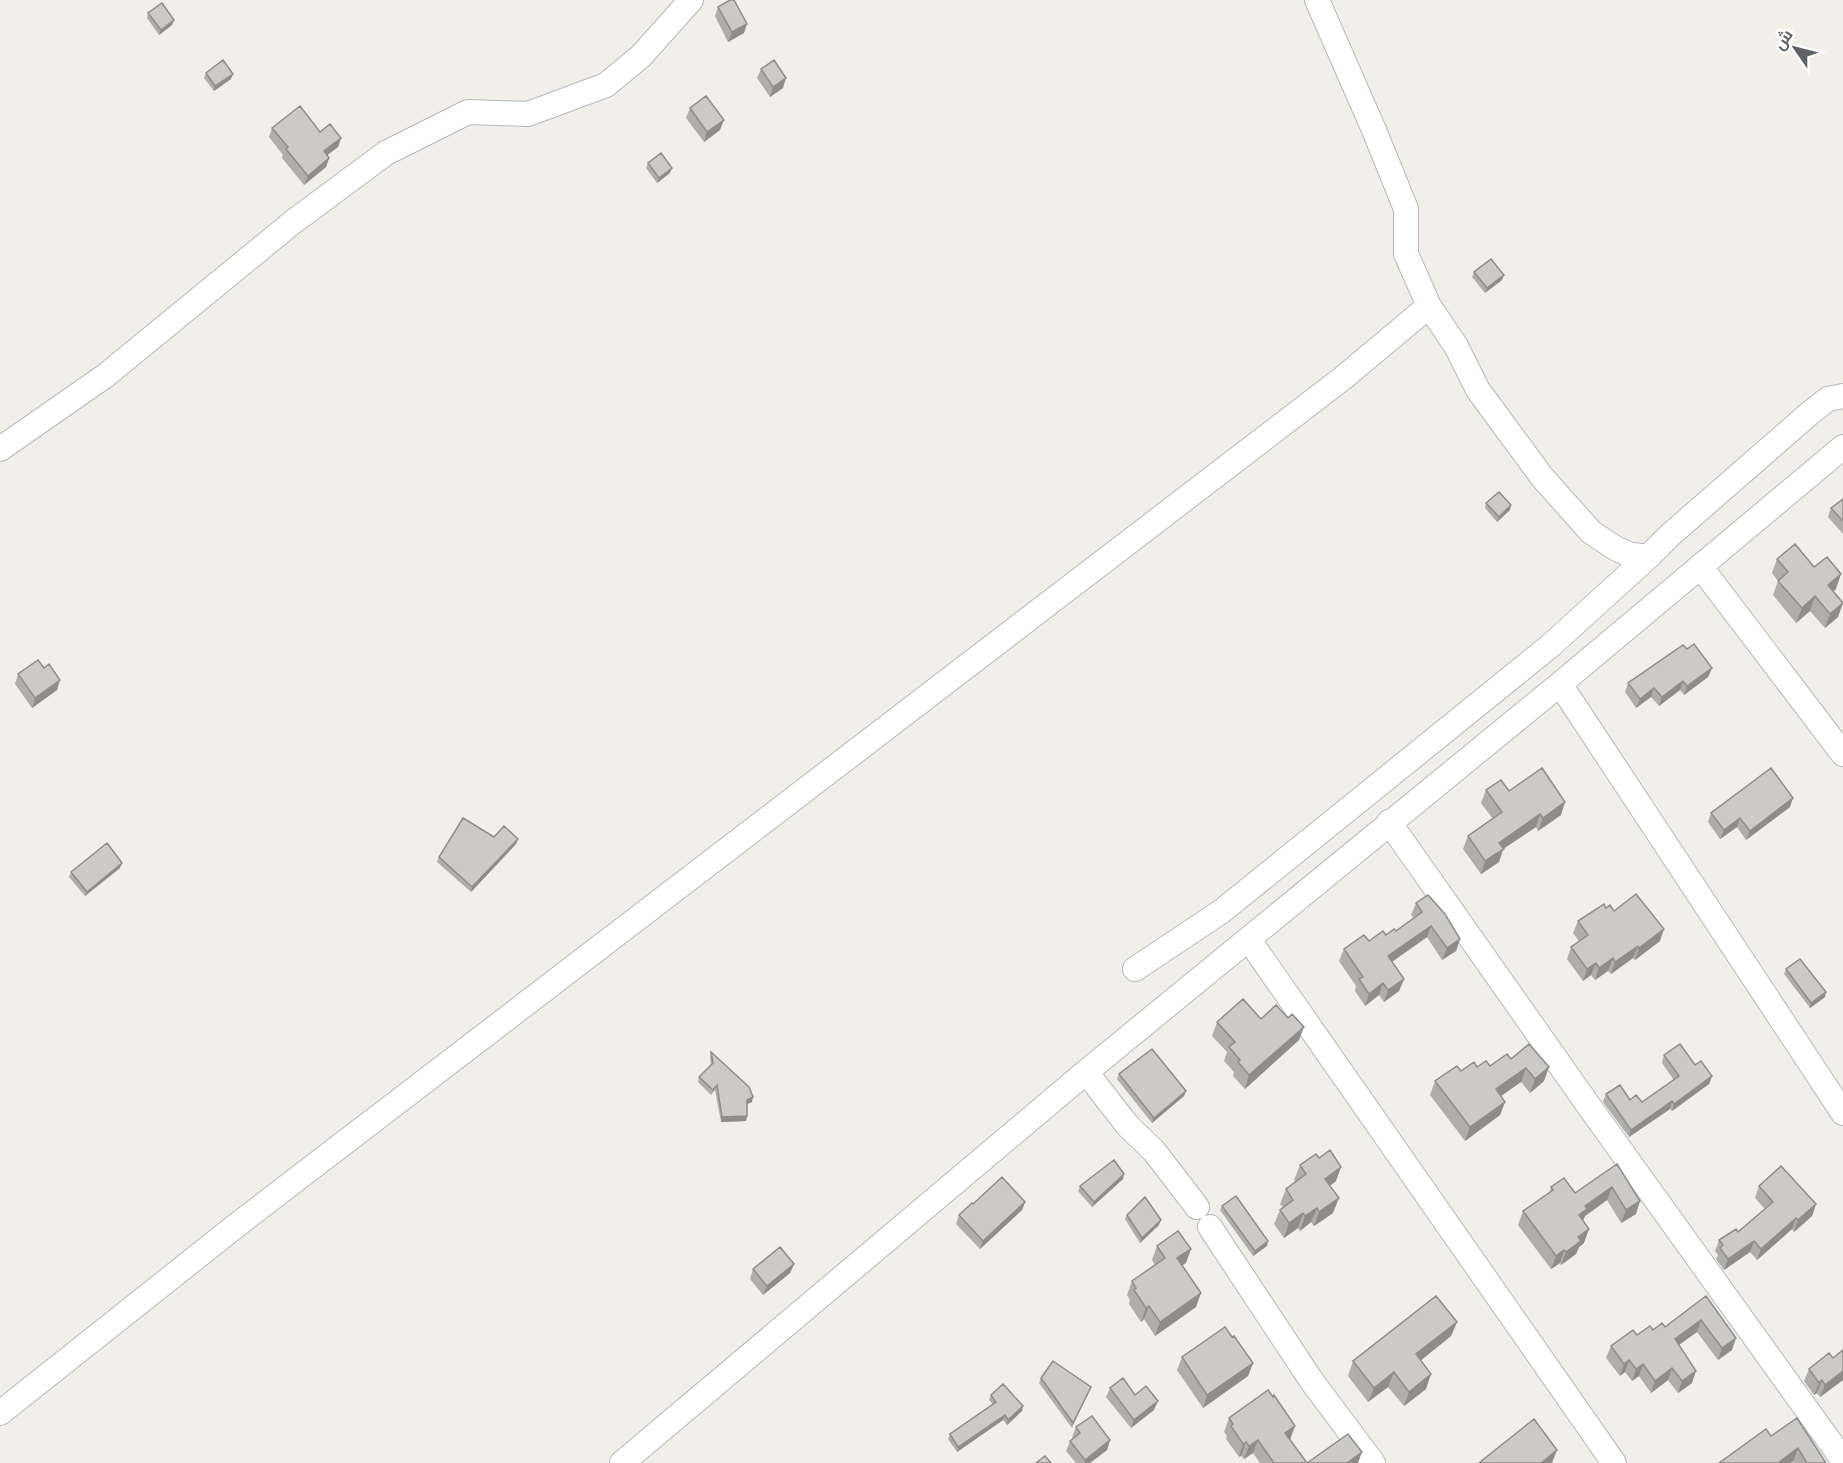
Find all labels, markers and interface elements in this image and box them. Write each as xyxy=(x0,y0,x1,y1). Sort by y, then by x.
north arrow xyxy=(1765,18,1825,78)
text: ش xyxy=(1769,26,1797,54)

